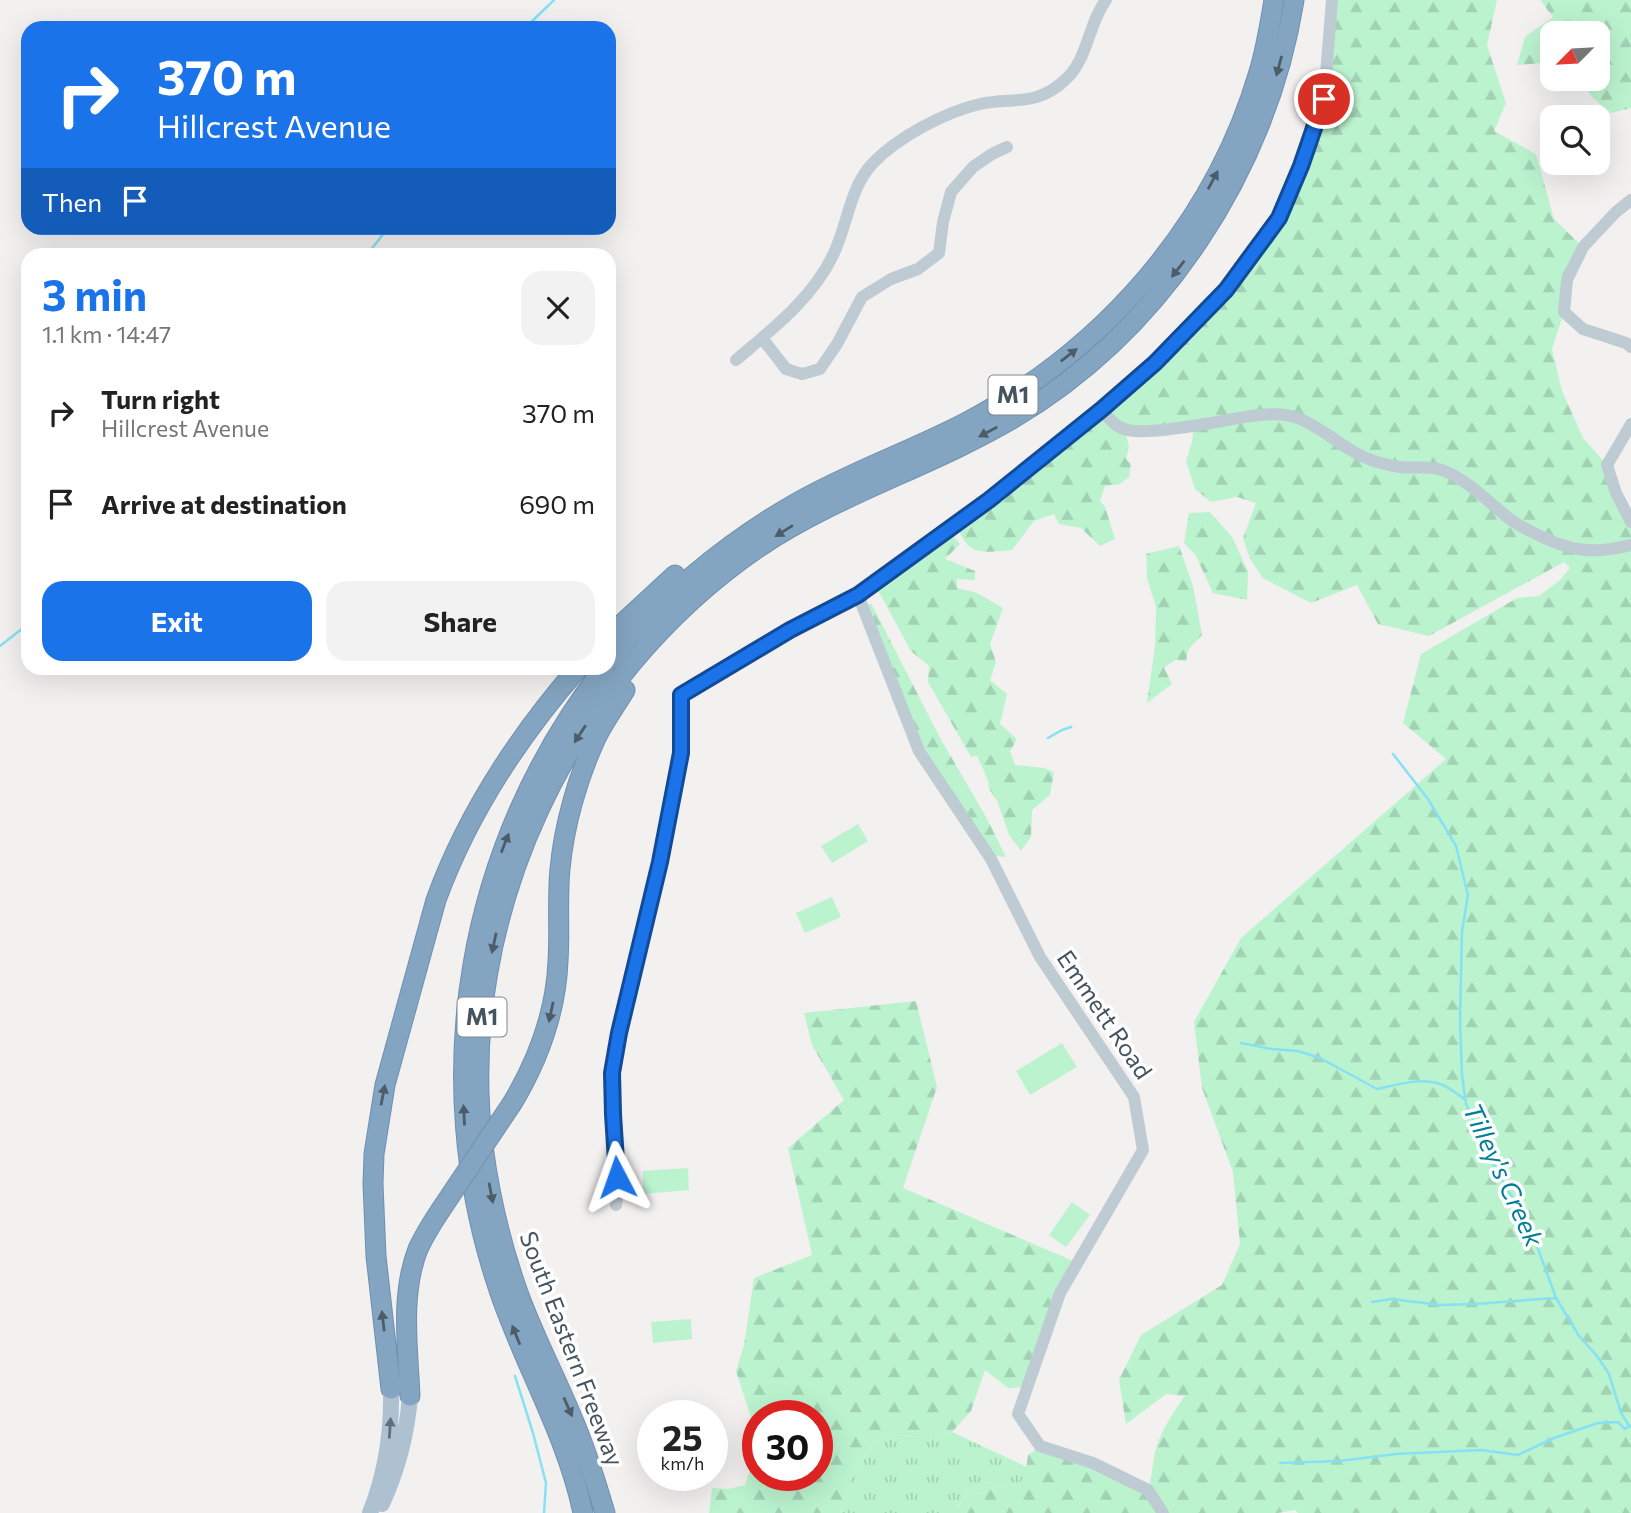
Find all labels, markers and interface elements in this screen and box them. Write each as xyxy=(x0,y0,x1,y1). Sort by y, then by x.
north arrow xyxy=(1540,21,1610,91)
map controls xyxy=(1540,21,1610,175)
text: 370 m xyxy=(157,45,296,105)
icon: right xyxy=(42,49,133,140)
one-way arrow xyxy=(1273,56,1284,78)
pin xyxy=(1294,69,1354,129)
icon: arrive xyxy=(1305,80,1343,118)
text: Hillcrest Avenue xyxy=(157,105,391,145)
button: search xyxy=(1540,105,1610,175)
one-way arrow xyxy=(1207,171,1219,190)
icon: arrive xyxy=(116,182,154,220)
text: Then xyxy=(42,186,102,217)
one-way arrow xyxy=(1171,259,1186,277)
text: 3 min xyxy=(42,268,147,320)
button: close xyxy=(521,271,595,345)
text: 1.1 km · 14:47 xyxy=(42,320,171,348)
one-way arrow xyxy=(1060,347,1078,362)
road number: M1 xyxy=(988,376,1038,414)
text: Turn right xyxy=(101,383,220,414)
icon: right xyxy=(42,394,80,432)
text: 370 m xyxy=(522,397,595,428)
text: Hillcrest Avenue xyxy=(101,414,269,442)
one-way arrow xyxy=(978,425,998,437)
icon: arrive xyxy=(42,485,80,523)
text: Arrive at destination xyxy=(101,488,347,519)
text: 690 m xyxy=(519,488,595,519)
one-way arrow xyxy=(775,525,794,538)
button: Exit xyxy=(42,581,312,661)
button: Share xyxy=(326,581,595,661)
one-way arrow xyxy=(574,724,587,744)
one-way arrow xyxy=(500,833,511,854)
one-way arrow xyxy=(489,932,500,954)
street label: Emmett Road xyxy=(1052,944,1159,1084)
road number: M1 xyxy=(458,998,506,1036)
one-way arrow xyxy=(546,1001,557,1023)
one-way arrow xyxy=(378,1084,389,1106)
water label: Tilley's Creek xyxy=(1458,1098,1551,1252)
one-way arrow xyxy=(458,1103,469,1125)
position arrow xyxy=(580,1140,654,1214)
one-way arrow xyxy=(486,1182,497,1204)
street label: South Eastern Freeway xyxy=(514,1227,631,1470)
one-way arrow xyxy=(378,1310,389,1332)
one-way arrow xyxy=(510,1324,521,1345)
one-way arrow xyxy=(562,1397,573,1418)
speed limit sign: 30 xyxy=(742,1400,833,1491)
text: 25 xyxy=(662,1415,703,1458)
one-way arrow xyxy=(385,1417,396,1439)
text: km/h xyxy=(661,1452,704,1474)

